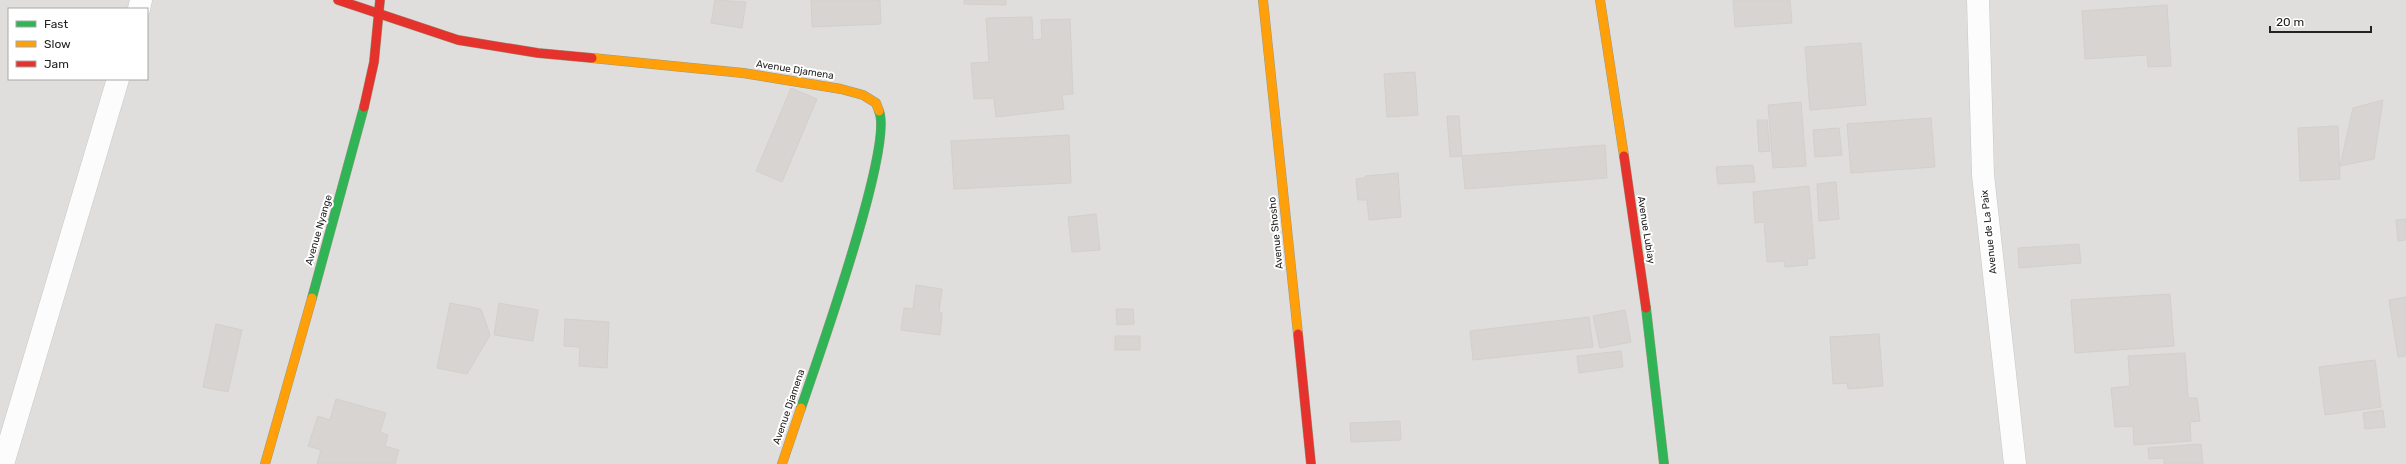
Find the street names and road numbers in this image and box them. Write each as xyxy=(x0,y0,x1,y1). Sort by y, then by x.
street label: Avenue Djamena xyxy=(755,58,835,82)
street label: Avenue de La Paix xyxy=(1979,189,1999,275)
street label: Avenue Nyange xyxy=(303,193,335,267)
street label: Avenue Lubiay xyxy=(1635,195,1657,265)
street label: Avenue Shosho xyxy=(1266,196,1286,270)
street label: Avenue Djamena xyxy=(771,368,807,446)

